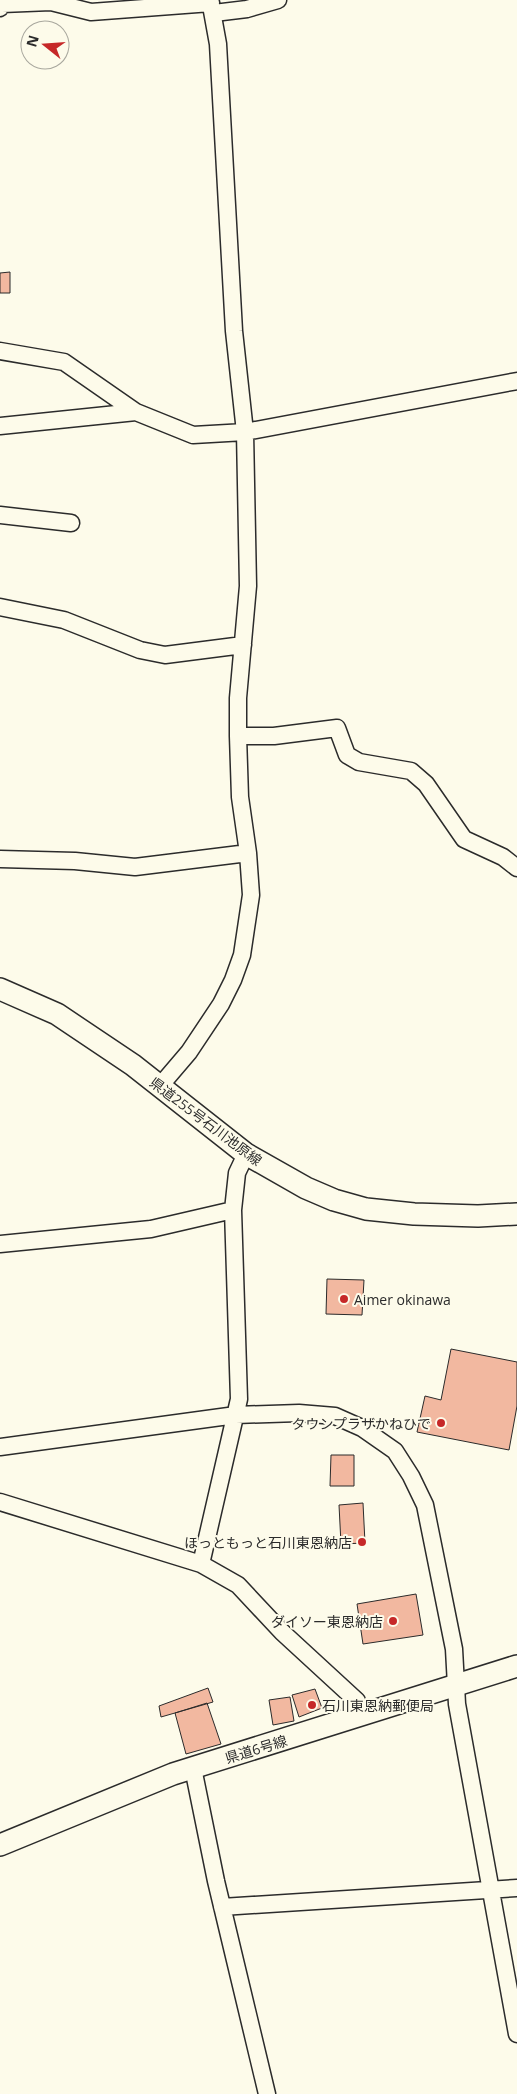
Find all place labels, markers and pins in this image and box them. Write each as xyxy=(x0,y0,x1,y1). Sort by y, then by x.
place label: Aimer okinawa xyxy=(354,1290,451,1309)
marker: Aimer okinawa xyxy=(338,1293,350,1305)
place label: タウンプラザかねひで xyxy=(291,1414,431,1433)
marker: タウンプラザかねひで xyxy=(435,1417,447,1429)
place label: ほっともっと石川東恩納店 xyxy=(184,1533,352,1552)
marker: ほっともっと石川東恩納店 xyxy=(356,1536,368,1548)
place label: ダイソー東恩納店 xyxy=(271,1612,383,1631)
marker: ダイソー東恩納店 xyxy=(387,1615,399,1627)
place label: 石川東恩納郵便局 xyxy=(322,1696,434,1715)
marker: 石川東恩納郵便局 xyxy=(306,1699,318,1711)

